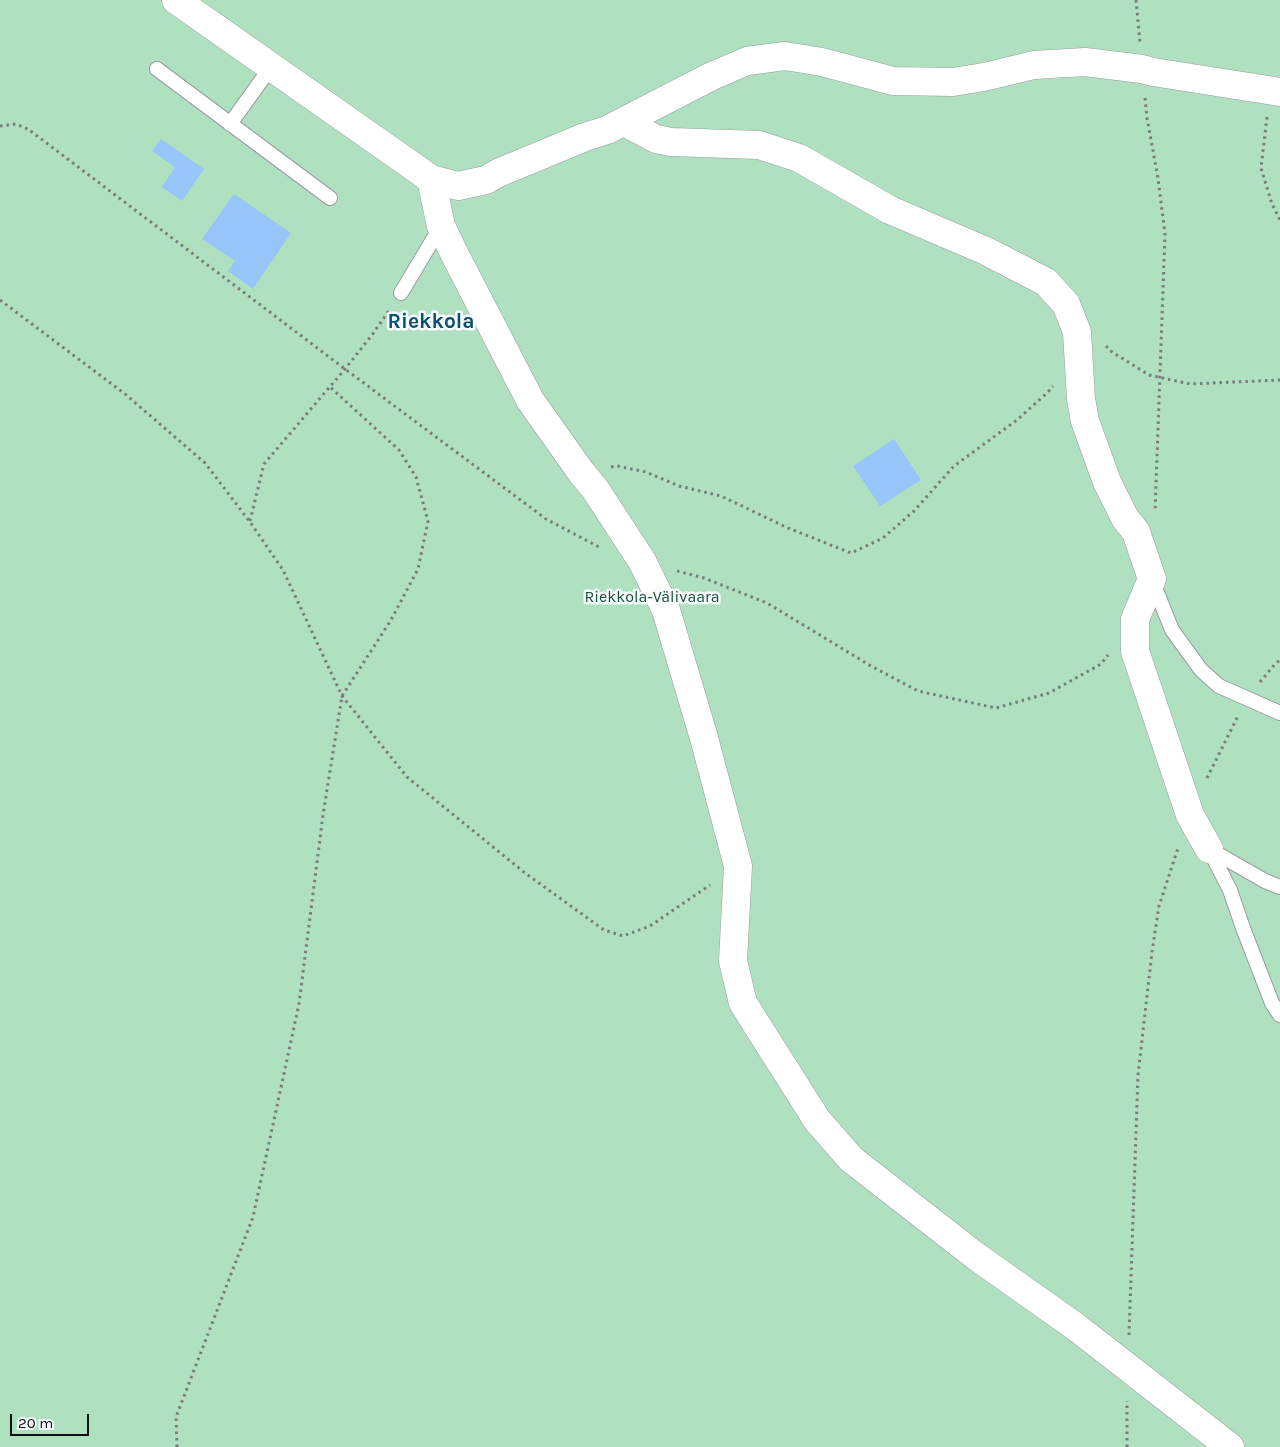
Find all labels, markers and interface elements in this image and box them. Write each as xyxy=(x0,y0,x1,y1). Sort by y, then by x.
district label: Riekkola xyxy=(388,309,474,335)
park label: Riekkola-Välivaara xyxy=(584,587,720,607)
scale bar xyxy=(12,1404,91,1436)
text: 20 m xyxy=(18,1414,53,1432)

